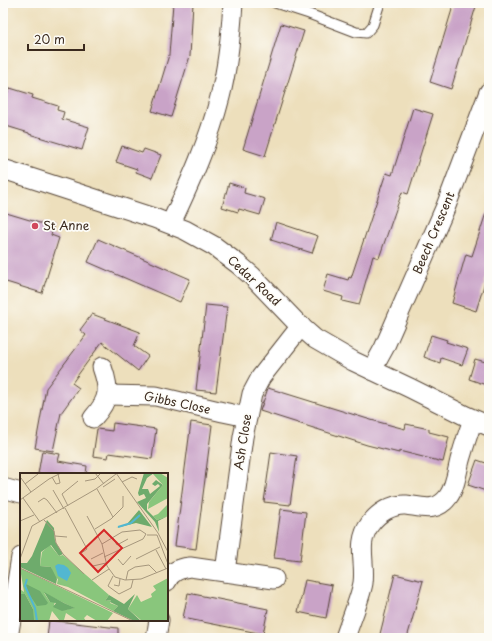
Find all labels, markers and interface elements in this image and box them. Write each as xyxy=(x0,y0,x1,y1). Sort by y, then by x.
scale bar xyxy=(28,26,84,52)
text: 20 m xyxy=(34,30,65,48)
street label: Beech Crescent xyxy=(408,189,459,277)
place label: St Anne xyxy=(43,216,90,234)
marker: St Anne xyxy=(30,221,40,231)
street label: Cedar Road xyxy=(224,251,285,310)
street label: Gibbs Close xyxy=(142,386,212,418)
street label: Ash Close xyxy=(229,412,255,471)
inset map xyxy=(20,473,168,621)

